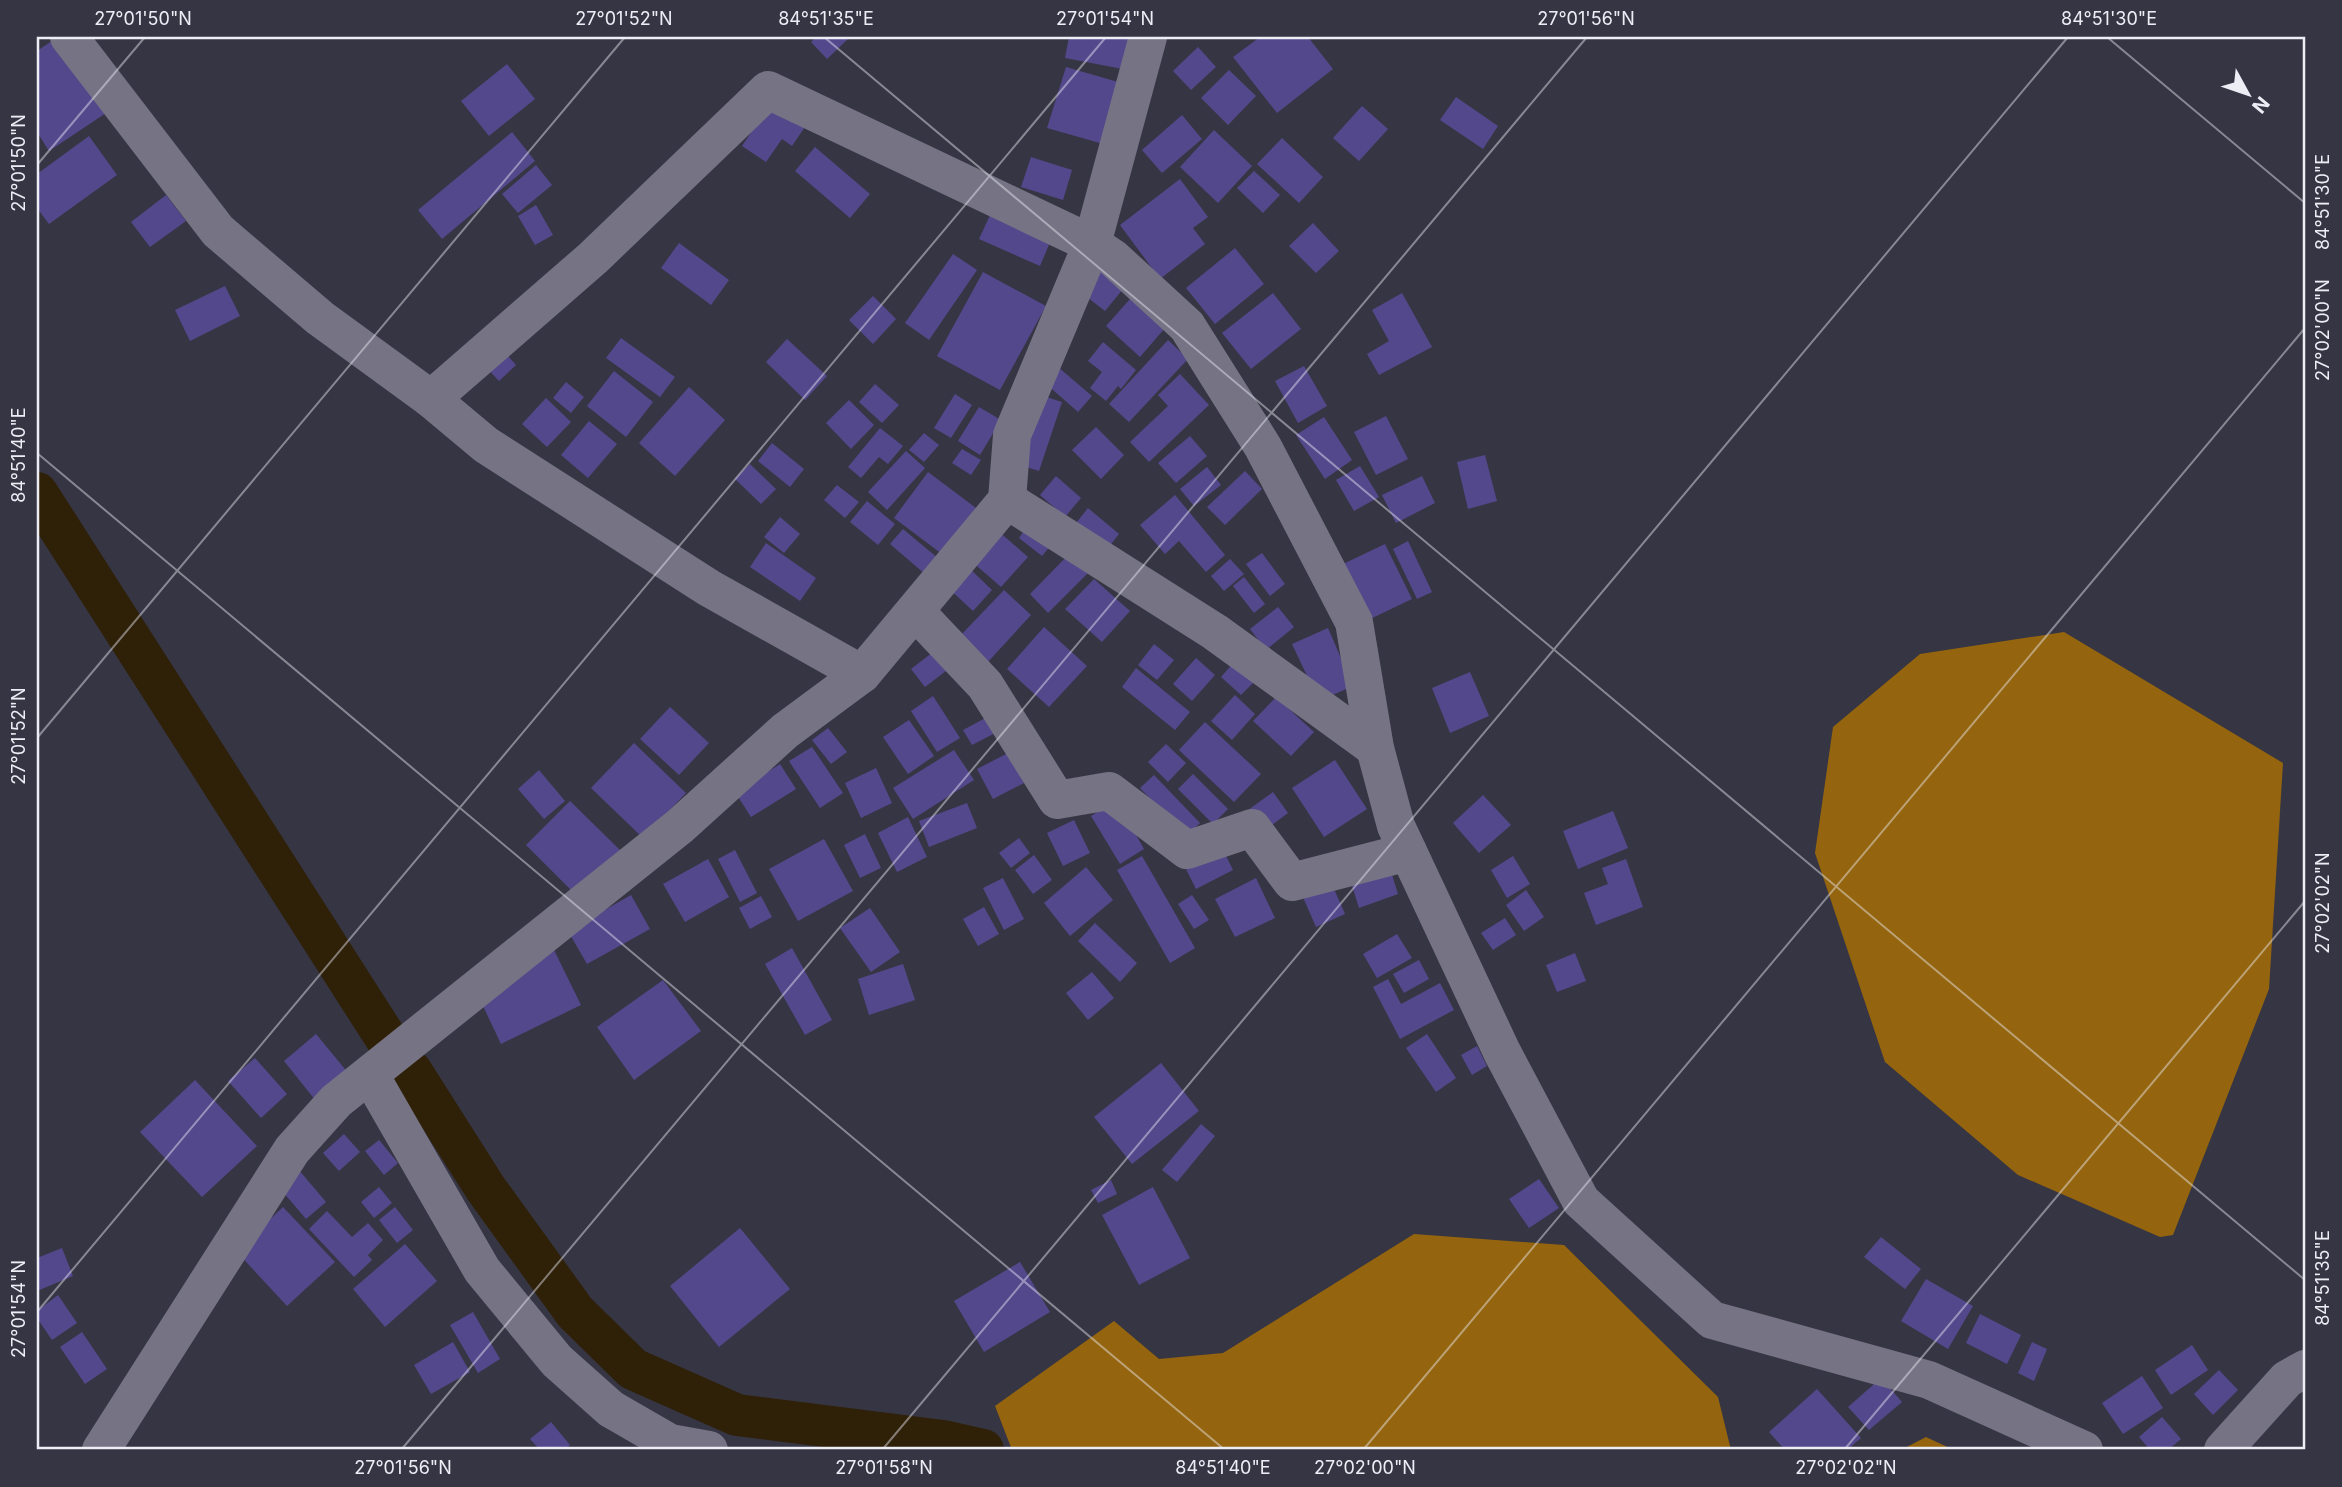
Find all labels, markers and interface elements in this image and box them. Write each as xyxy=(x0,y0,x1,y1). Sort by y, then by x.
text: 27°01'50"N xyxy=(94,8,192,29)
text: 27°01'52"N xyxy=(575,8,673,29)
text: 84°51'35"E xyxy=(778,8,874,29)
text: 27°01'54"N xyxy=(1056,8,1154,29)
text: 27°01'56"N xyxy=(1537,8,1635,29)
text: 84°51'30"E xyxy=(2061,8,2157,29)
north arrow xyxy=(2212,60,2282,130)
text: N xyxy=(2247,92,2274,118)
text: 27°01'50"N xyxy=(8,114,29,212)
text: 84°51'30"E xyxy=(2312,154,2333,250)
text: 27°02'00"N xyxy=(2312,279,2333,381)
text: 84°51'40"E xyxy=(8,407,29,503)
text: 27°01'52"N xyxy=(8,687,29,785)
text: 27°02'02"N xyxy=(2312,852,2333,954)
text: 84°51'35"E xyxy=(2312,1230,2333,1326)
text: 27°01'54"N xyxy=(8,1260,29,1358)
text: 27°01'56"N xyxy=(354,1457,452,1478)
text: 27°01'58"N xyxy=(835,1457,933,1478)
text: 84°51'40"E xyxy=(1175,1457,1271,1478)
text: 27°02'00"N xyxy=(1314,1457,1416,1478)
text: 27°02'02"N xyxy=(1795,1457,1897,1478)

